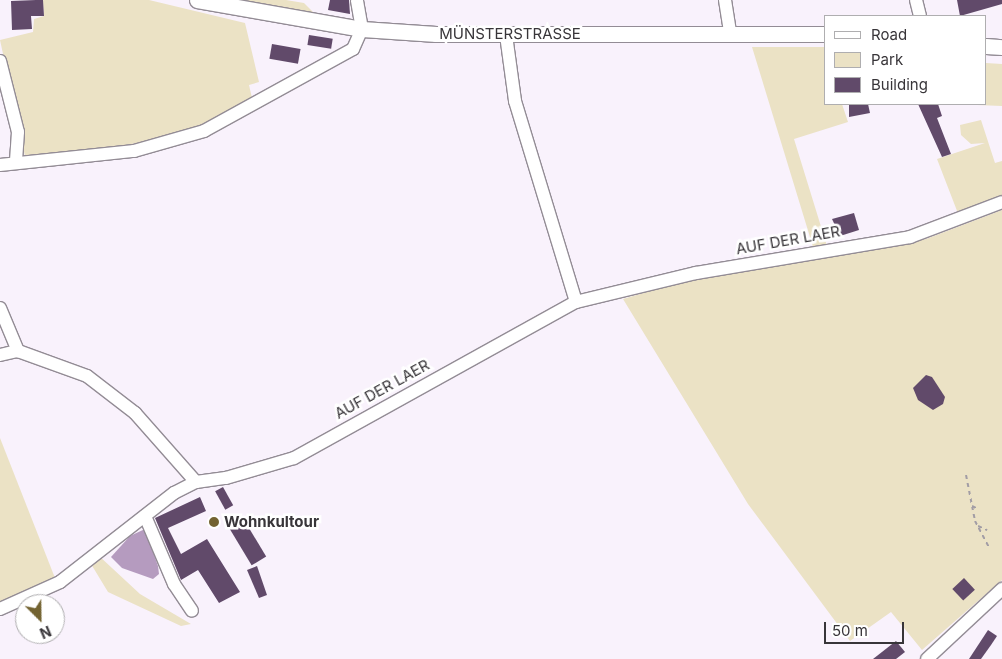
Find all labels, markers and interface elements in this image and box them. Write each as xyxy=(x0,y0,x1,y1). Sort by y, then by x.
legend xyxy=(824,15,987,105)
street label: MÜNSTERSTRASSE xyxy=(439,25,581,43)
text: Road xyxy=(871,25,907,44)
text: Park xyxy=(871,50,903,69)
text: Building xyxy=(871,75,928,94)
street label: AUF DER LAER xyxy=(734,222,842,258)
street label: AUF DER LAER xyxy=(331,356,433,422)
place label: Wohnkultour xyxy=(224,513,319,531)
marker: Wohnkultour xyxy=(208,516,220,528)
north arrow xyxy=(15,594,65,644)
scale bar xyxy=(827,612,907,644)
text: 50 m xyxy=(832,621,868,640)
text: N xyxy=(37,622,54,642)

